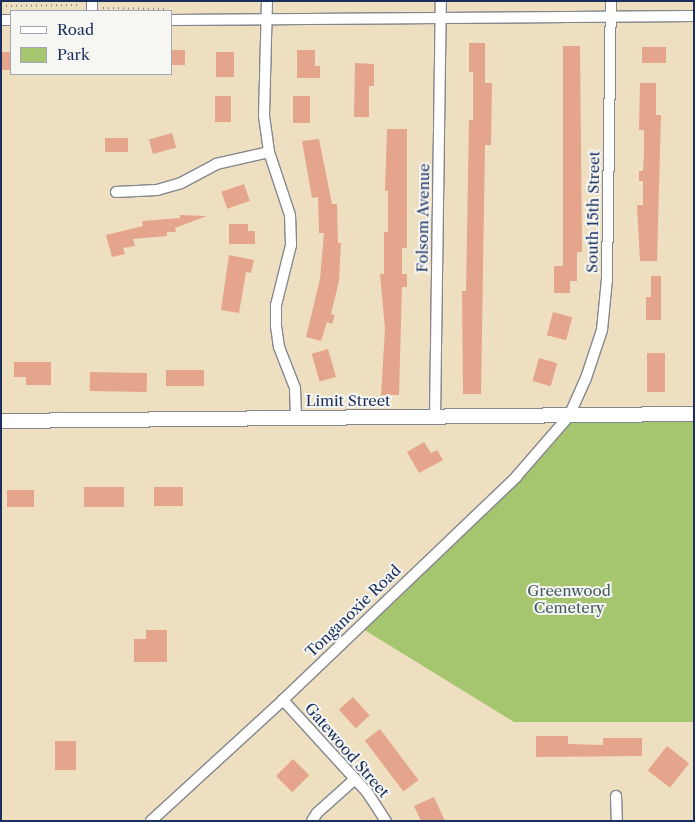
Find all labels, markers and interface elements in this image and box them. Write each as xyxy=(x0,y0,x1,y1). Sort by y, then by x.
legend xyxy=(10,10,172,75)
text: Road xyxy=(57,20,94,39)
text: Park xyxy=(57,45,90,64)
street label: South 15th Street xyxy=(583,151,603,273)
street label: Folsom Avenue xyxy=(413,163,433,273)
street label: Limit Street xyxy=(306,392,390,410)
street label: Tonganoxie Road xyxy=(302,561,404,661)
park label: Greenwood Cemetery xyxy=(527,581,611,616)
street label: Gatewood Street xyxy=(301,699,393,801)

